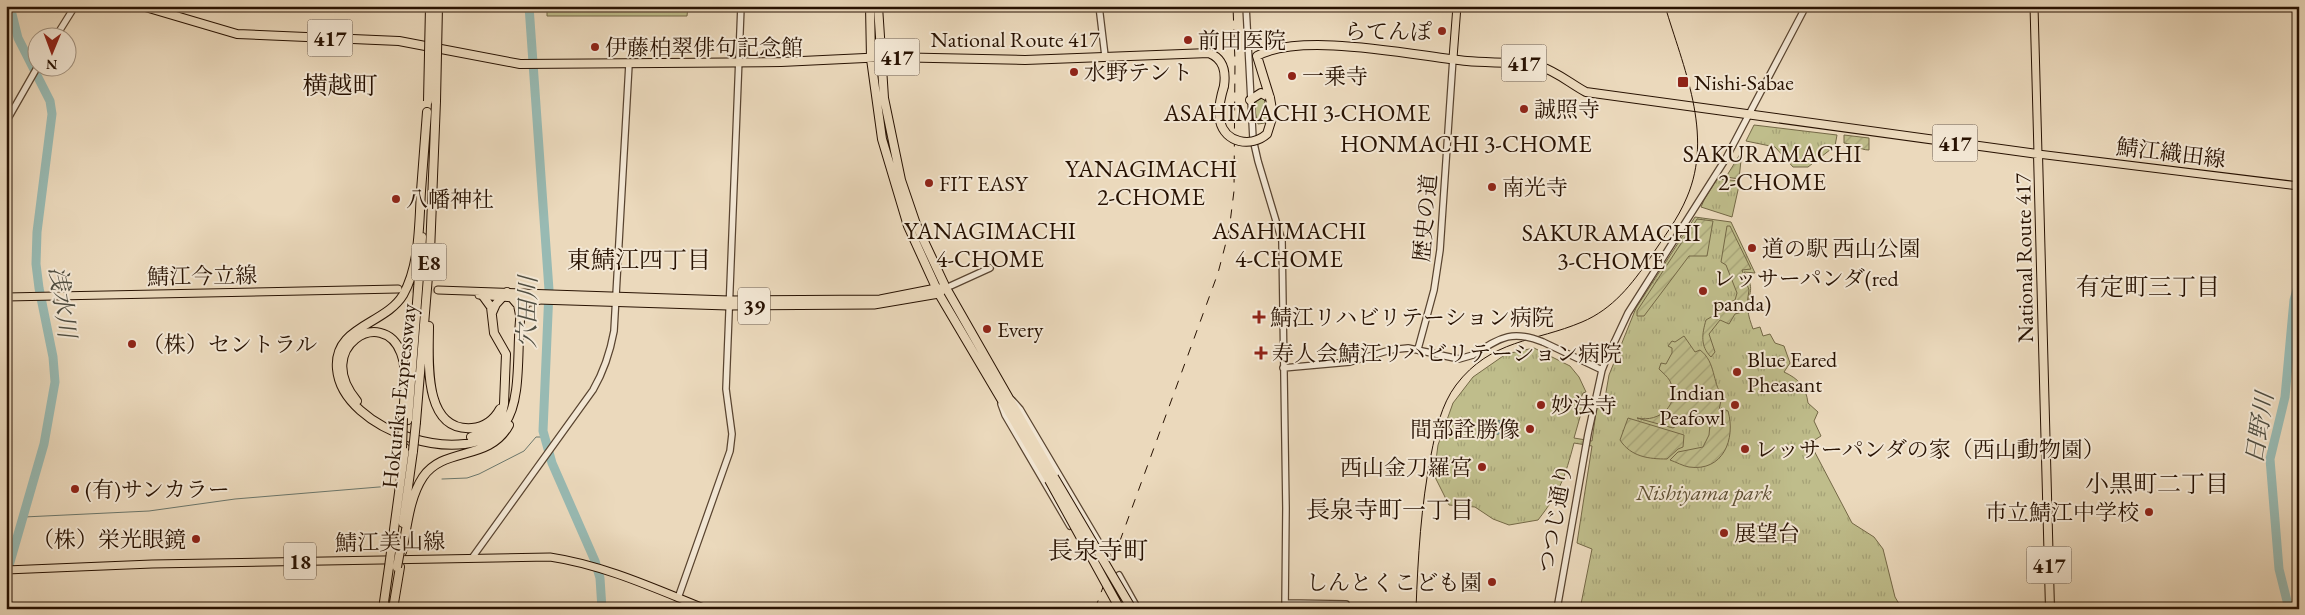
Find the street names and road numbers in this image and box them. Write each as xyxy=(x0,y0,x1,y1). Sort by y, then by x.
road number: 417 xyxy=(308,19,352,56)
street label: National Route 417 xyxy=(930,25,1100,54)
road number: 417 xyxy=(874,38,920,76)
road number: 417 xyxy=(1502,44,1546,82)
road number: 417 xyxy=(1932,125,1978,162)
street label: 鯖江織田線 xyxy=(2115,132,2227,174)
street label: 歴史の道 xyxy=(1407,173,1443,263)
street label: National Route 417 xyxy=(2008,173,2040,343)
road number: E8 xyxy=(412,243,446,280)
street label: 鯖江今立線 xyxy=(147,261,257,291)
road number: 39 xyxy=(738,288,770,324)
street label: Hokuriku Expressway xyxy=(375,302,423,490)
street label: つつじ通り xyxy=(1531,461,1579,575)
street label: 鯖江美山線 xyxy=(335,527,445,557)
road number: 18 xyxy=(284,542,316,580)
road number: 417 xyxy=(2026,546,2072,584)

